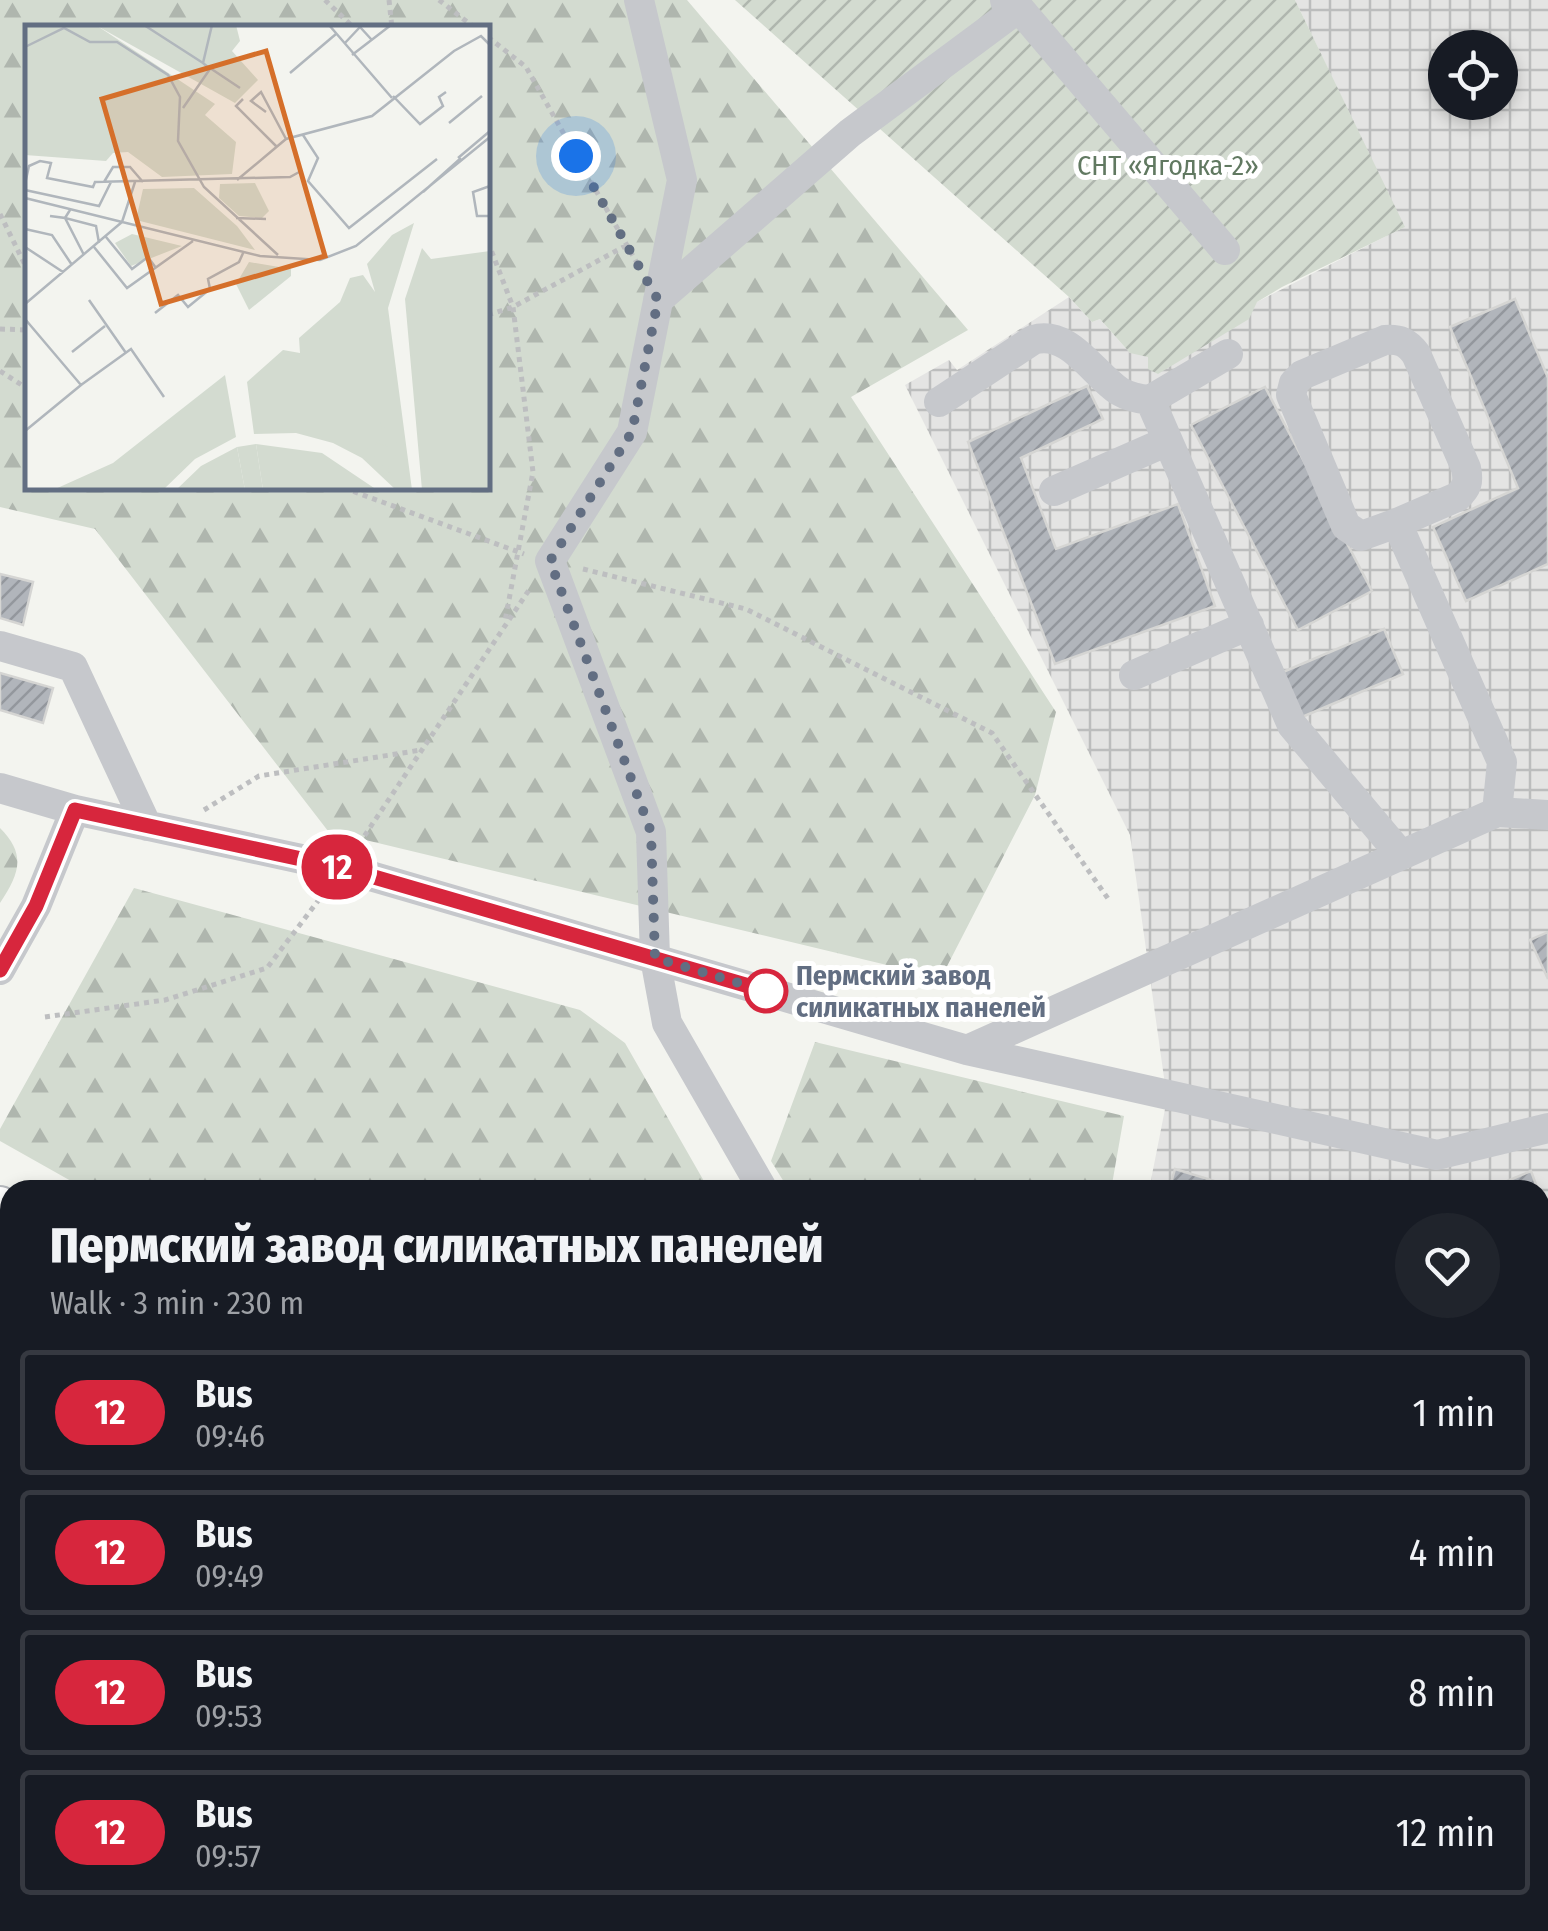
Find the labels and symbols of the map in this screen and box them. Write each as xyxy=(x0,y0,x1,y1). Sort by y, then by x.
inset map xyxy=(25,25,490,490)
your location xyxy=(551,131,601,181)
park label: СНТ «Ягодка-2» xyxy=(1077,149,1259,182)
line badge: 12 xyxy=(292,834,382,900)
place label: Пермский завод силикатных панелей xyxy=(796,959,1046,1024)
marker: Пермский завод силикатных панелей xyxy=(745,970,787,1012)

